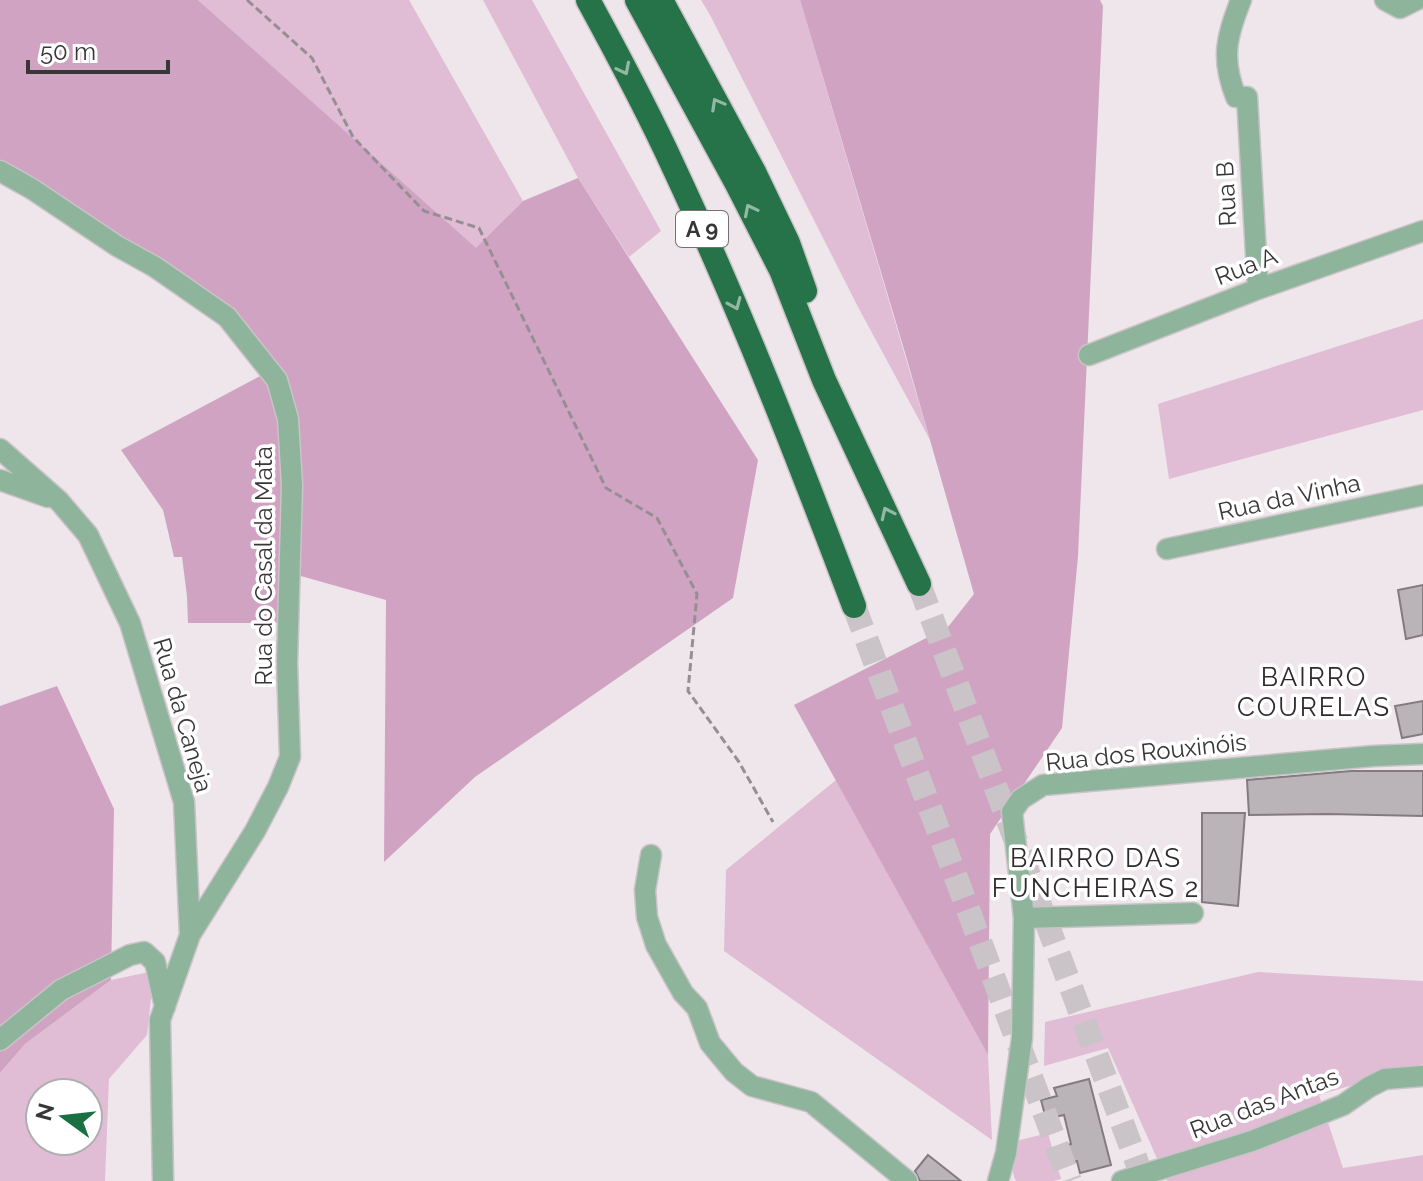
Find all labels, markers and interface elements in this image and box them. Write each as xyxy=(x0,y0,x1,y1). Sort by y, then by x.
scale bar xyxy=(28,24,168,74)
text: 50 m xyxy=(40,37,96,66)
one-way arrow xyxy=(615,61,630,76)
one-way arrow xyxy=(712,97,727,112)
street label: Rua B xyxy=(1210,161,1242,227)
one-way arrow xyxy=(745,203,760,218)
road number: A 9 xyxy=(676,211,728,247)
street label: Rua A xyxy=(1211,241,1281,291)
one-way arrow xyxy=(725,296,741,311)
street label: Rua do Casal da Mata xyxy=(249,446,278,686)
street label: Rua da Vinha xyxy=(1215,468,1363,526)
one-way arrow xyxy=(881,507,897,521)
street label: Rua da Caneja xyxy=(147,634,219,796)
district label: BAIRRO COURELAS xyxy=(1237,662,1391,722)
street label: Rua dos Rouxinóis xyxy=(1044,727,1248,777)
district label: BAIRRO DAS FUNCHEIRAS 2 xyxy=(992,843,1200,903)
street label: Rua das Antas xyxy=(1186,1061,1342,1145)
north arrow xyxy=(24,1077,104,1157)
text: N xyxy=(30,1100,59,1123)

